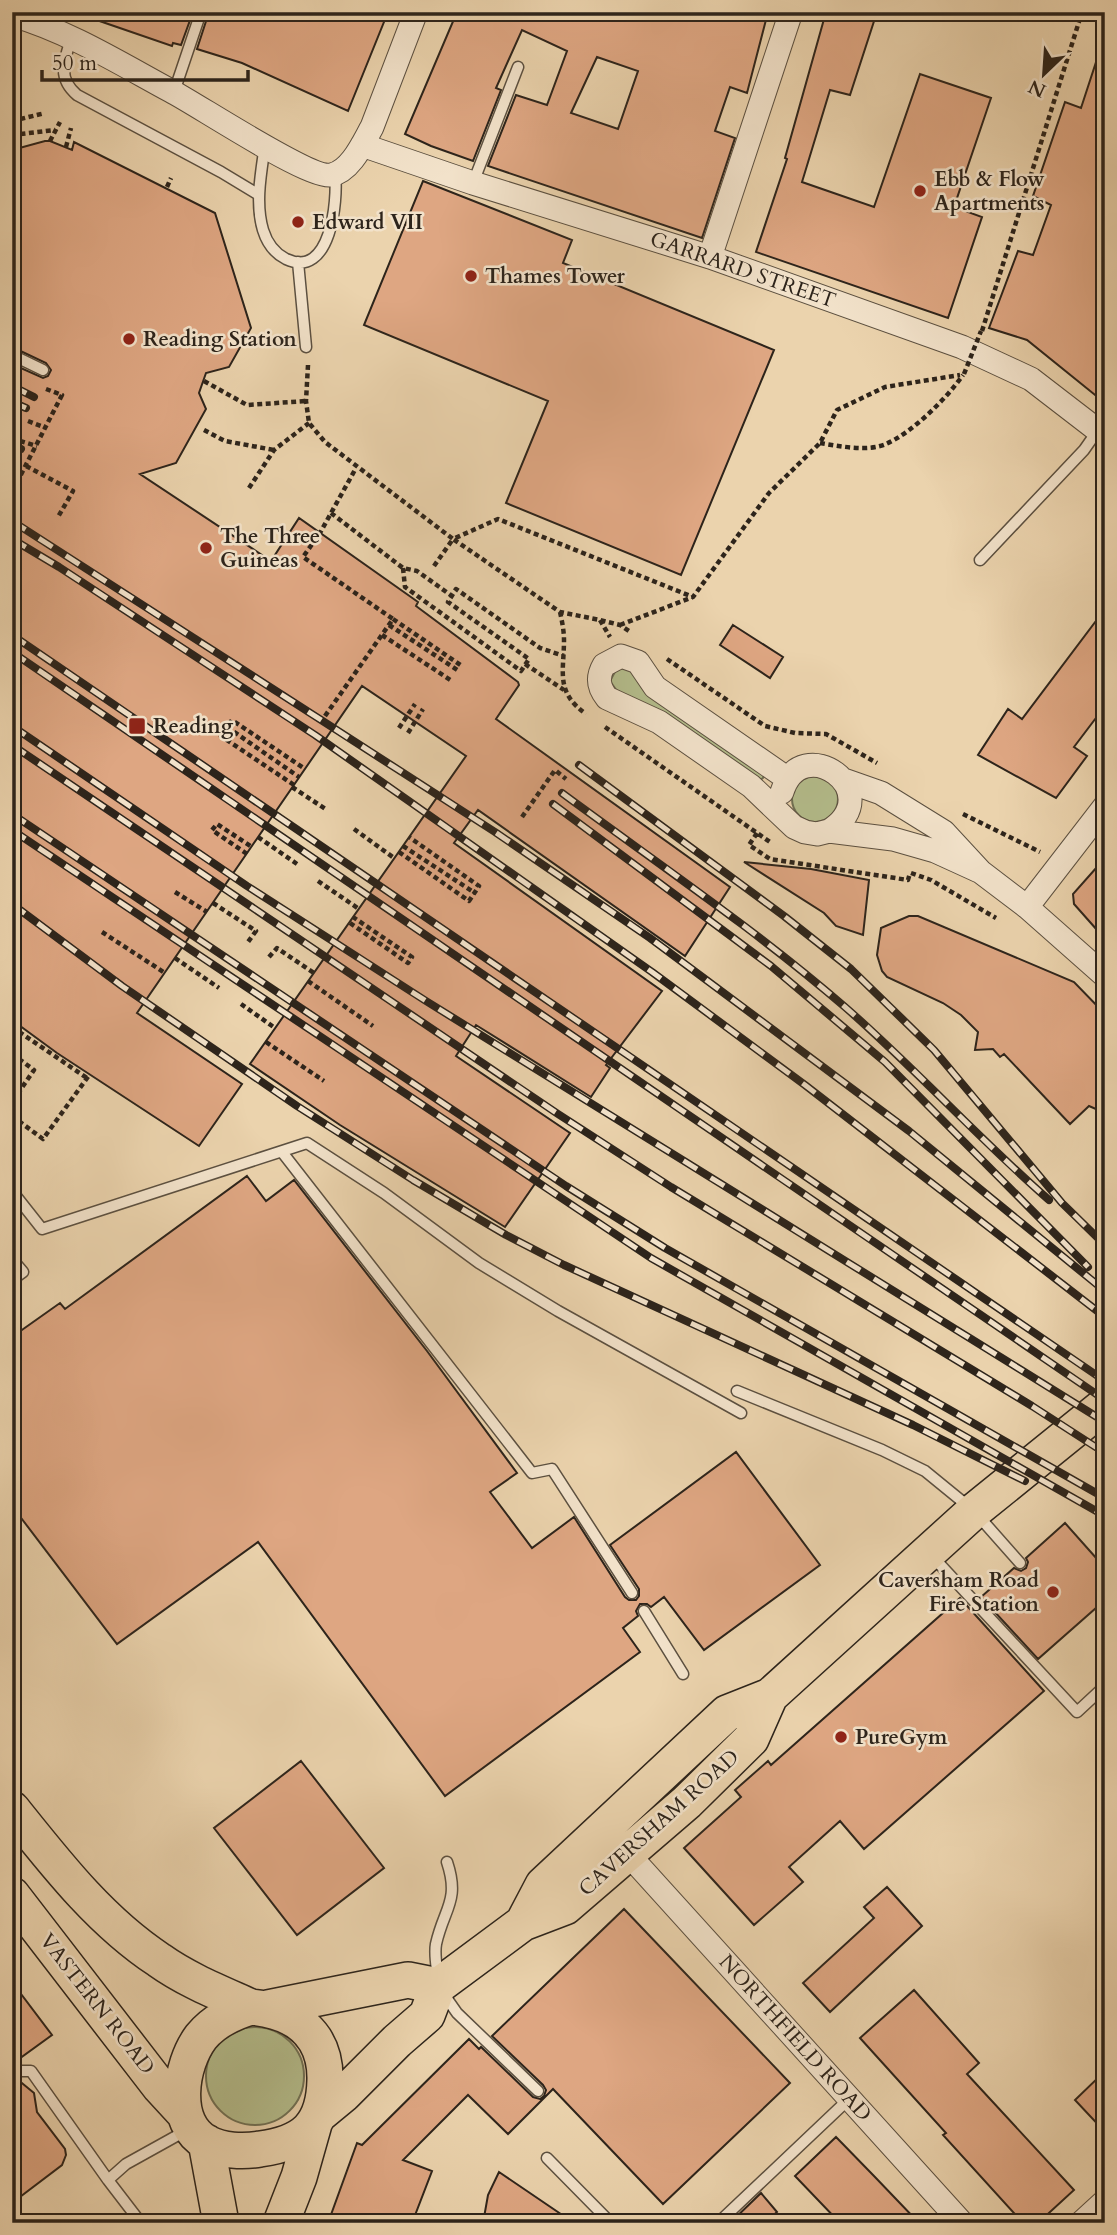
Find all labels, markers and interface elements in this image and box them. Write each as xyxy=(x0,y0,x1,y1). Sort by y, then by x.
scale bar xyxy=(42,38,248,82)
north arrow xyxy=(1009,38,1078,108)
text: 50 m xyxy=(52,49,97,78)
text: N xyxy=(1024,73,1050,104)
place label: Ebb & Flow Apartments xyxy=(934,165,1045,218)
marker: Ebb & Flow Apartments xyxy=(912,183,928,199)
place label: Edward VII xyxy=(312,208,423,237)
marker: Edward VII xyxy=(290,214,306,230)
street label: GARRARD STREET xyxy=(646,225,840,315)
place label: Thames Tower xyxy=(485,262,626,291)
marker: Thames Tower xyxy=(463,268,479,284)
place label: Reading Station xyxy=(143,325,297,354)
marker: Reading Station xyxy=(121,331,137,347)
place label: The Three Guineas xyxy=(220,522,320,575)
marker: The Three Guineas xyxy=(198,540,214,556)
place label: Reading xyxy=(153,712,234,741)
marker: Reading xyxy=(127,716,147,736)
place label: Caversham Road Fire Station xyxy=(878,1566,1039,1619)
marker: Caversham Road Fire Station xyxy=(1045,1584,1061,1600)
place label: PureGym xyxy=(855,1723,948,1752)
marker: PureGym xyxy=(833,1729,849,1745)
street label: CAVERSHAM ROAD xyxy=(572,1743,746,1903)
street label: VASTERN ROAD xyxy=(33,1927,161,2081)
street label: NORTHFIELD ROAD xyxy=(712,1948,878,2128)

